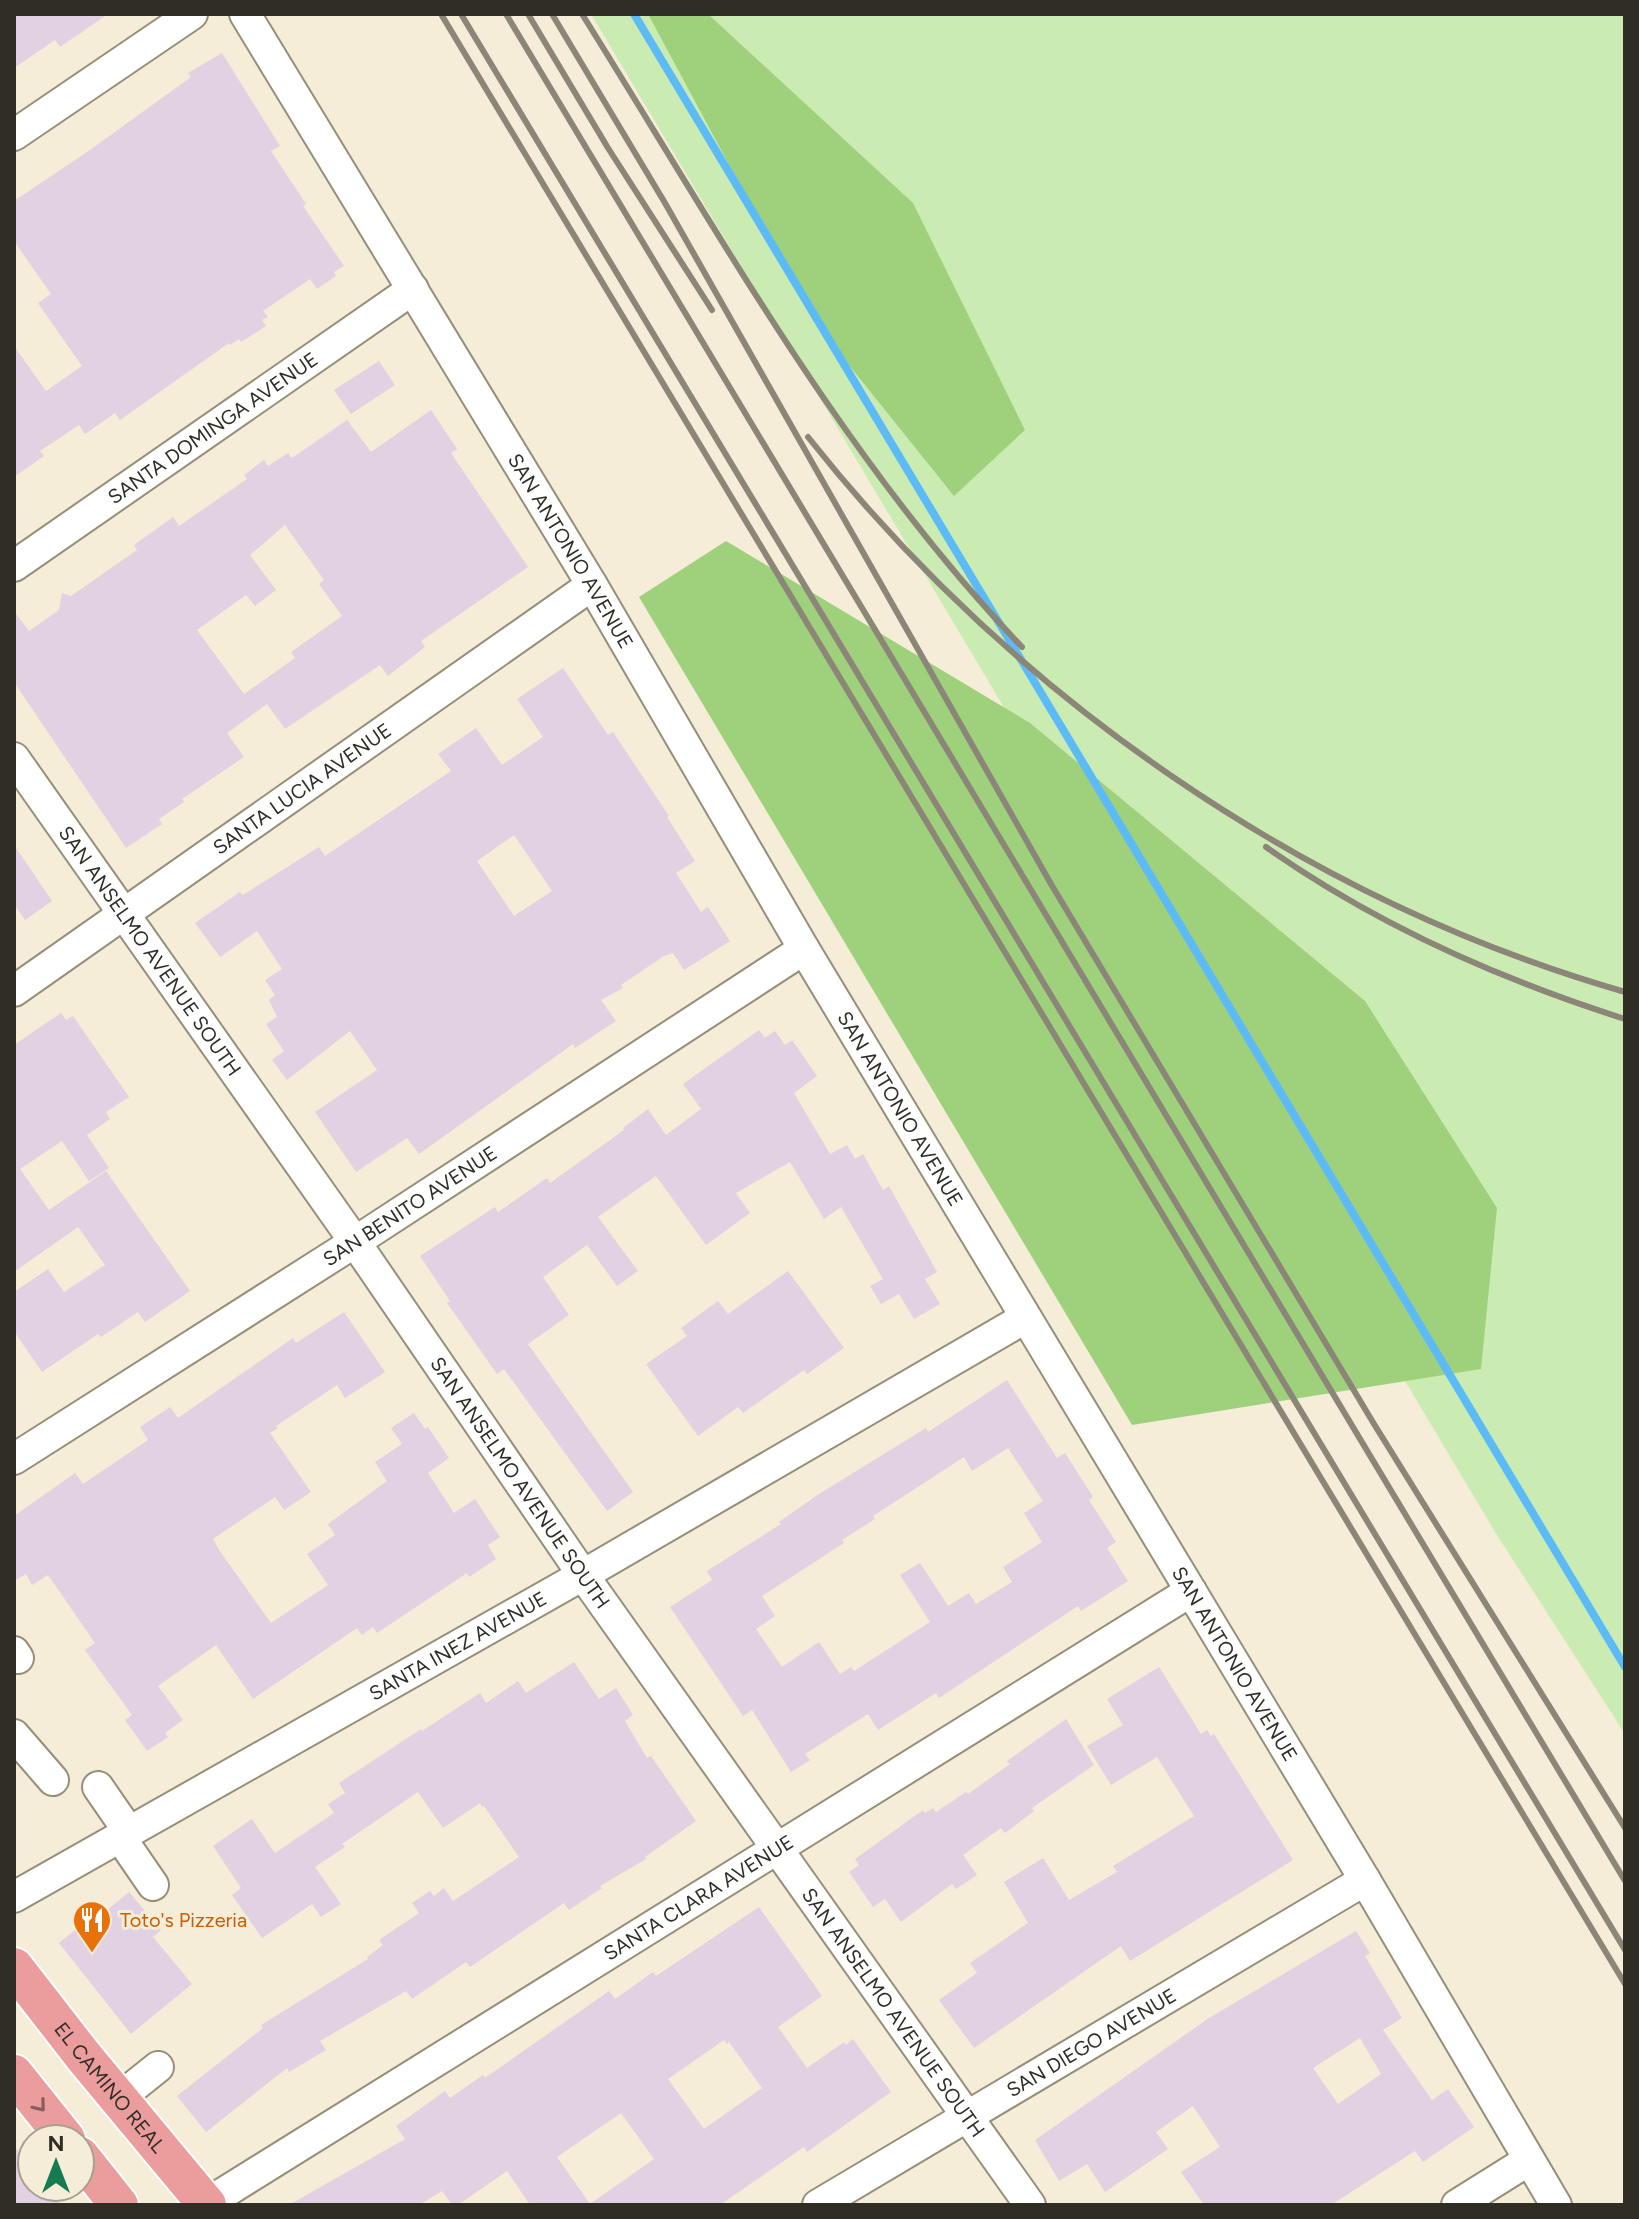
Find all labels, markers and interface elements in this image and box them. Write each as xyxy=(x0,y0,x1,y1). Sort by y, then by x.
street label: SANTA DOMINGA AVENUE xyxy=(103,347,322,509)
street label: SAN ANTONIO AVENUE xyxy=(503,449,638,653)
street label: SANTA LUCIA AVENUE xyxy=(208,718,396,859)
street label: SAN ANSELMO AVENUE SOUTH xyxy=(54,821,246,1080)
street label: SAN ANTONIO AVENUE xyxy=(832,1007,968,1211)
street label: SAN BENITO AVENUE xyxy=(319,1141,502,1271)
street label: SAN ANSELMO AVENUE SOUTH xyxy=(425,1352,615,1613)
street label: SAN ANTONIO AVENUE xyxy=(1167,1562,1303,1766)
street label: SANTA INEZ AVENUE xyxy=(365,1586,551,1705)
street label: SANTA CLARA AVENUE xyxy=(599,1830,798,1966)
street label: SAN ANSELMO AVENUE SOUTH xyxy=(797,1883,990,2142)
restaurant icon: Toto's Pizzeria xyxy=(71,1899,113,1954)
place label: Toto's Pizzeria xyxy=(120,1908,247,1932)
street label: SAN DIEGO AVENUE xyxy=(1002,1983,1180,2102)
street label: EL CAMINO REAL xyxy=(50,2017,170,2157)
one-way arrow xyxy=(30,2097,45,2112)
north arrow xyxy=(16,2123,96,2203)

